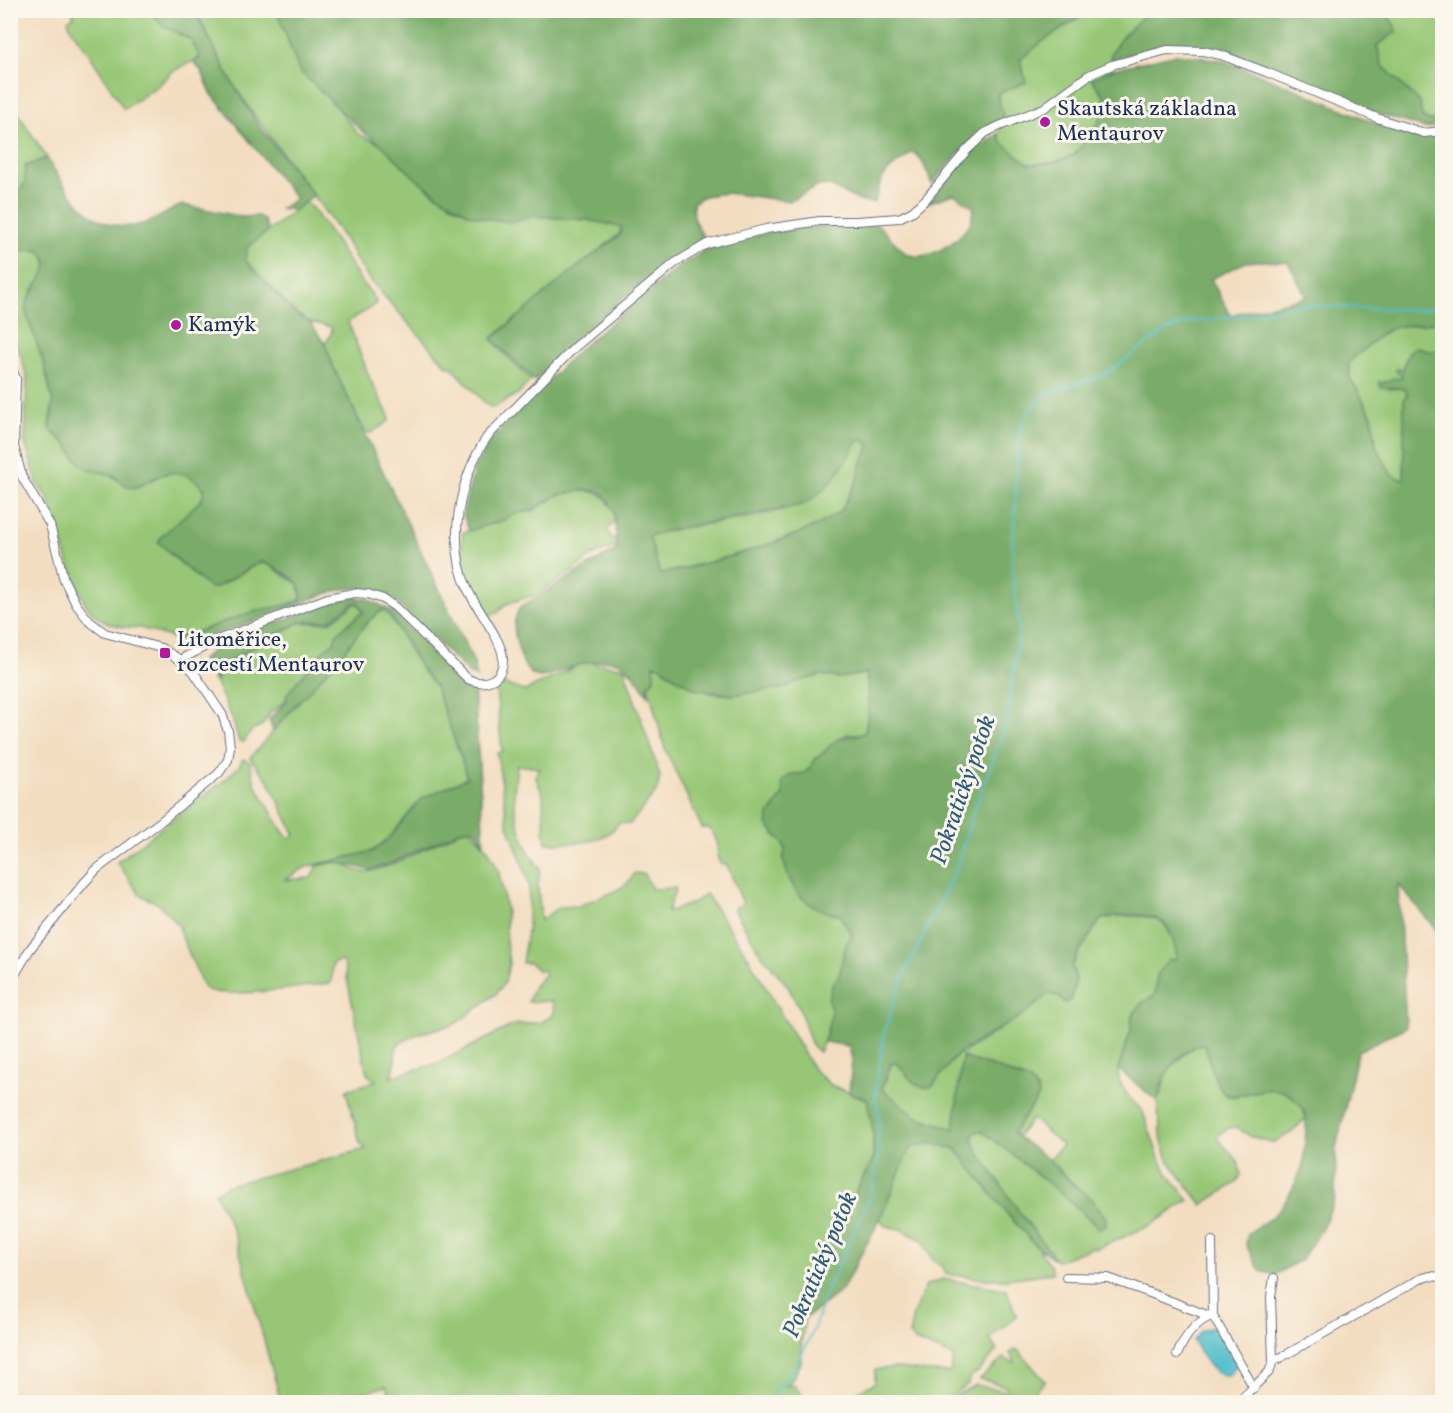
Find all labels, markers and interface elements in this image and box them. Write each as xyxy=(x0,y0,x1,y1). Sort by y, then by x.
place label: Skautská základna Mentaurov xyxy=(1057,94,1237,150)
marker: Skautská základna Mentaurov xyxy=(1038,115,1052,129)
place label: Kamýk xyxy=(188,310,256,341)
marker: Kamýk xyxy=(169,318,183,332)
place label: Litoměřice, rozcestí Mentaurov xyxy=(177,625,365,681)
marker: Litoměřice, rozcestí Mentaurov xyxy=(158,646,172,660)
water label: Pokratický potok xyxy=(923,711,1005,869)
water label: Pokratický potok xyxy=(775,1187,867,1343)

